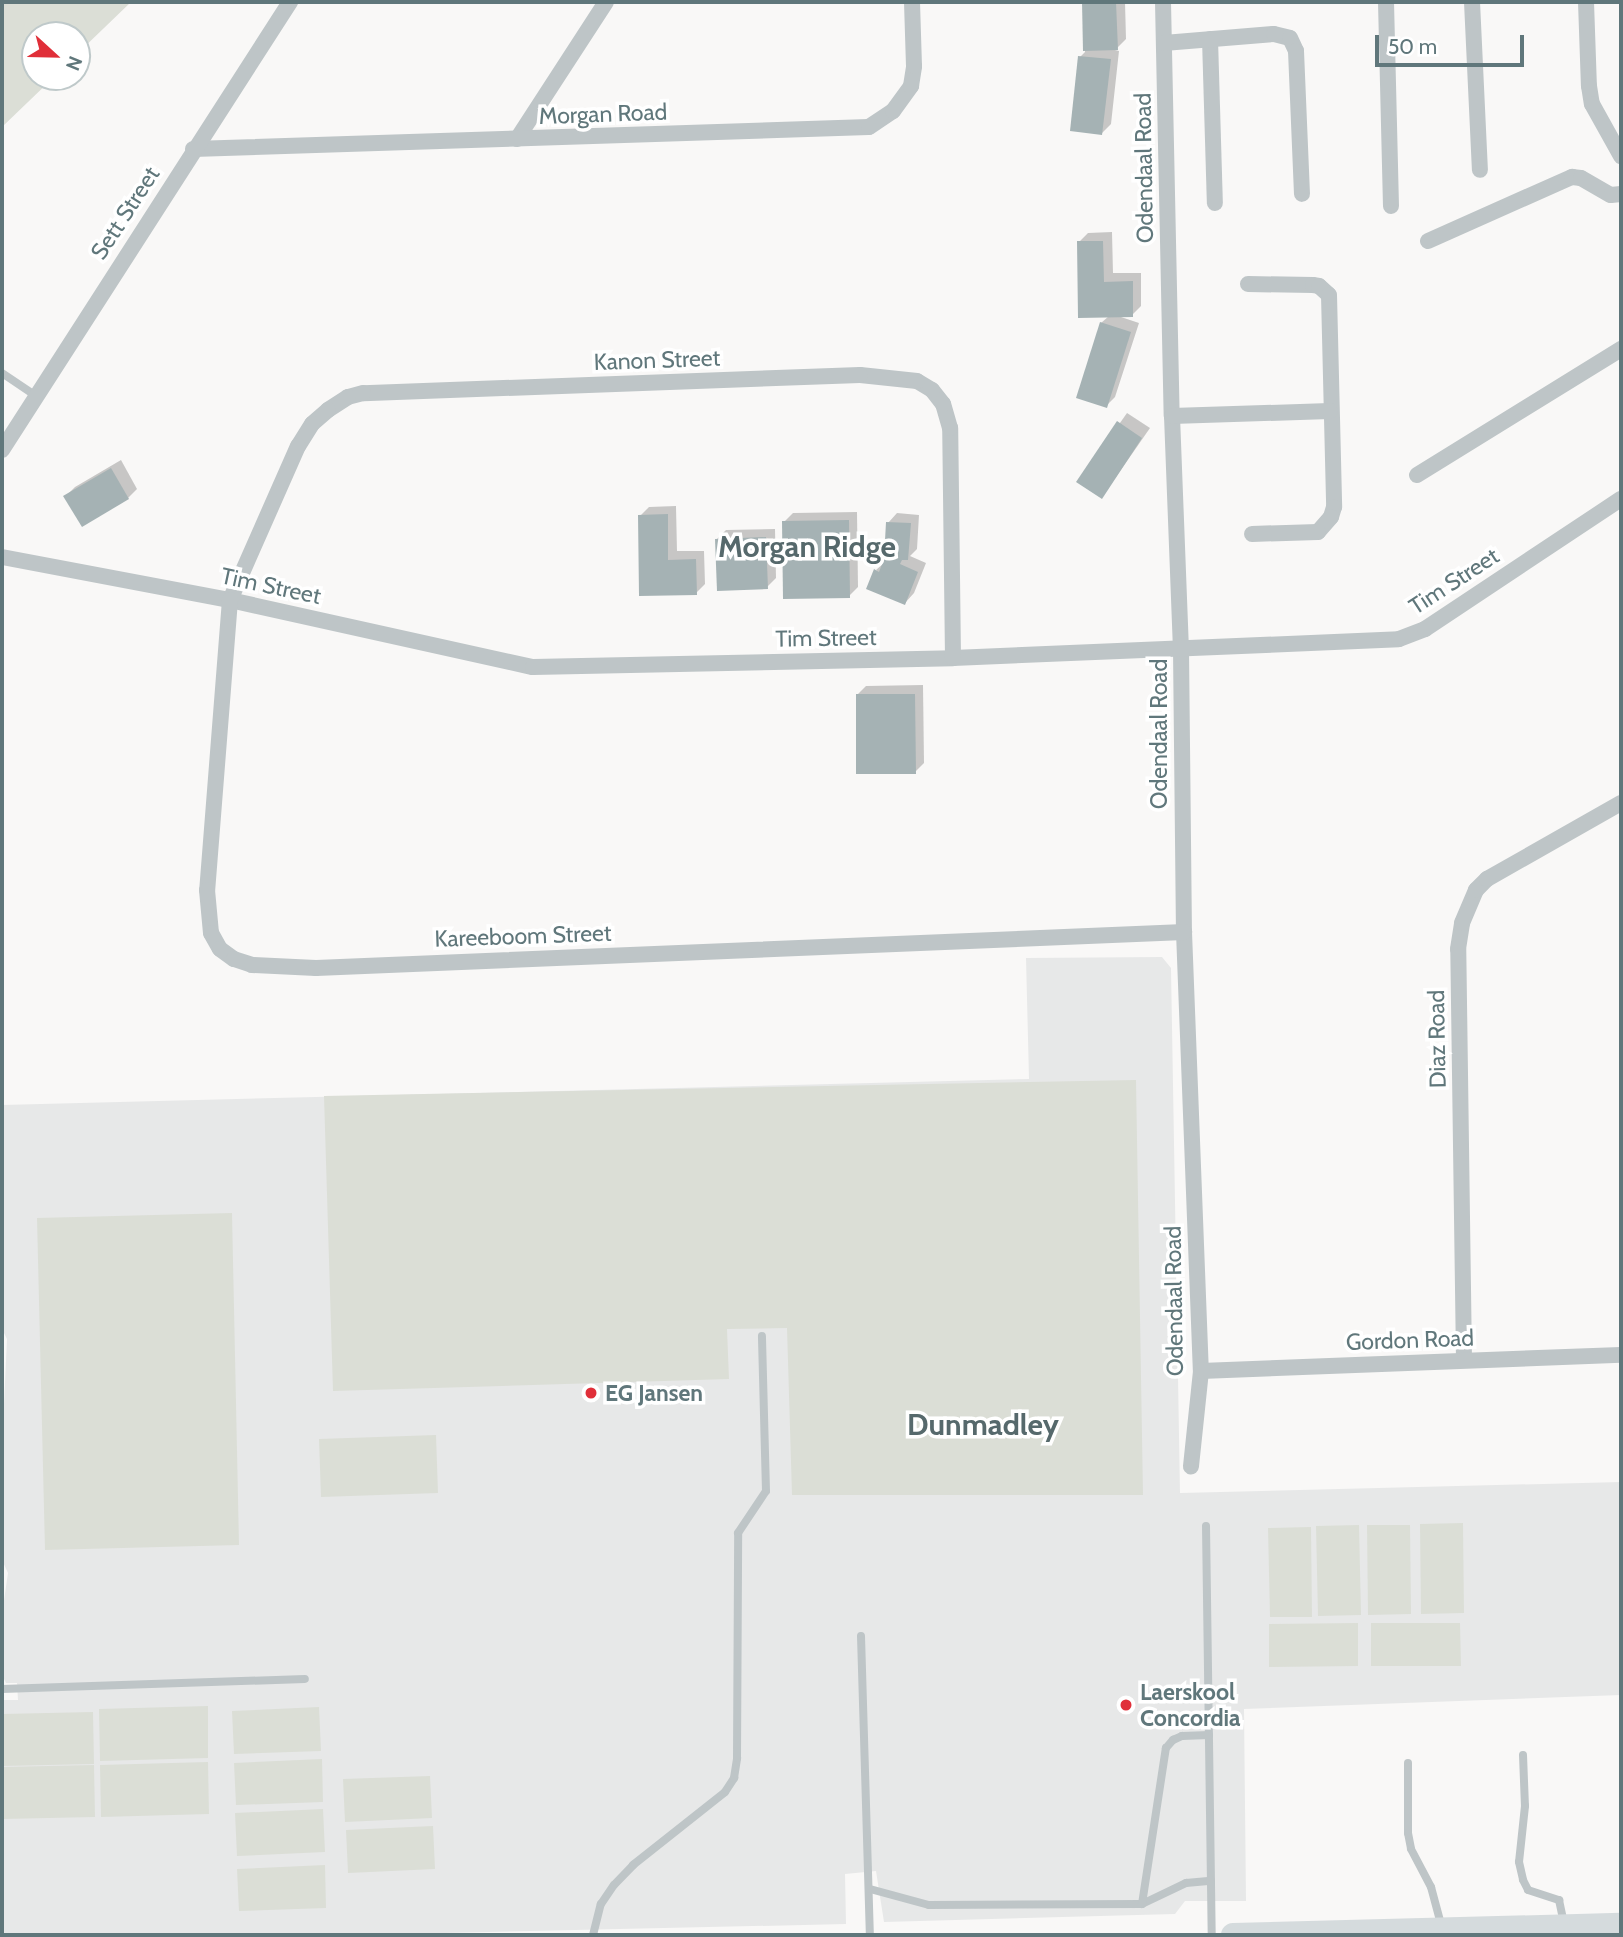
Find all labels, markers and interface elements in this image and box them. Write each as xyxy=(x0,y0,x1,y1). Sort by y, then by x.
north arrow xyxy=(21,21,91,91)
scale bar xyxy=(1378,21,1527,65)
text: 50 m xyxy=(1388,34,1437,59)
text: N xyxy=(61,53,87,74)
street label: Odendaal Road xyxy=(1129,93,1159,243)
street label: Morgan Road xyxy=(538,98,668,130)
street label: Sett Street xyxy=(85,161,165,265)
street label: Kanon Street xyxy=(593,344,721,376)
district label: Morgan Ridge xyxy=(718,529,896,565)
street label: Tim Street xyxy=(1404,542,1504,620)
street label: Tim Street xyxy=(219,562,323,610)
street label: Tim Street xyxy=(775,623,877,653)
street label: Odendaal Road xyxy=(1145,659,1173,809)
street label: Kareeboom Street xyxy=(434,919,612,953)
street label: Diaz Road xyxy=(1422,990,1452,1088)
street label: Odendaal Road xyxy=(1159,1226,1189,1376)
street label: Gordon Road xyxy=(1345,1324,1475,1356)
place label: EG Jansen xyxy=(605,1379,703,1407)
marker: EG Jansen xyxy=(583,1385,599,1401)
district label: Dunmadley xyxy=(907,1407,1059,1443)
place label: Laerskool Concordia xyxy=(1140,1678,1241,1732)
marker: Laerskool Concordia xyxy=(1118,1697,1134,1713)

